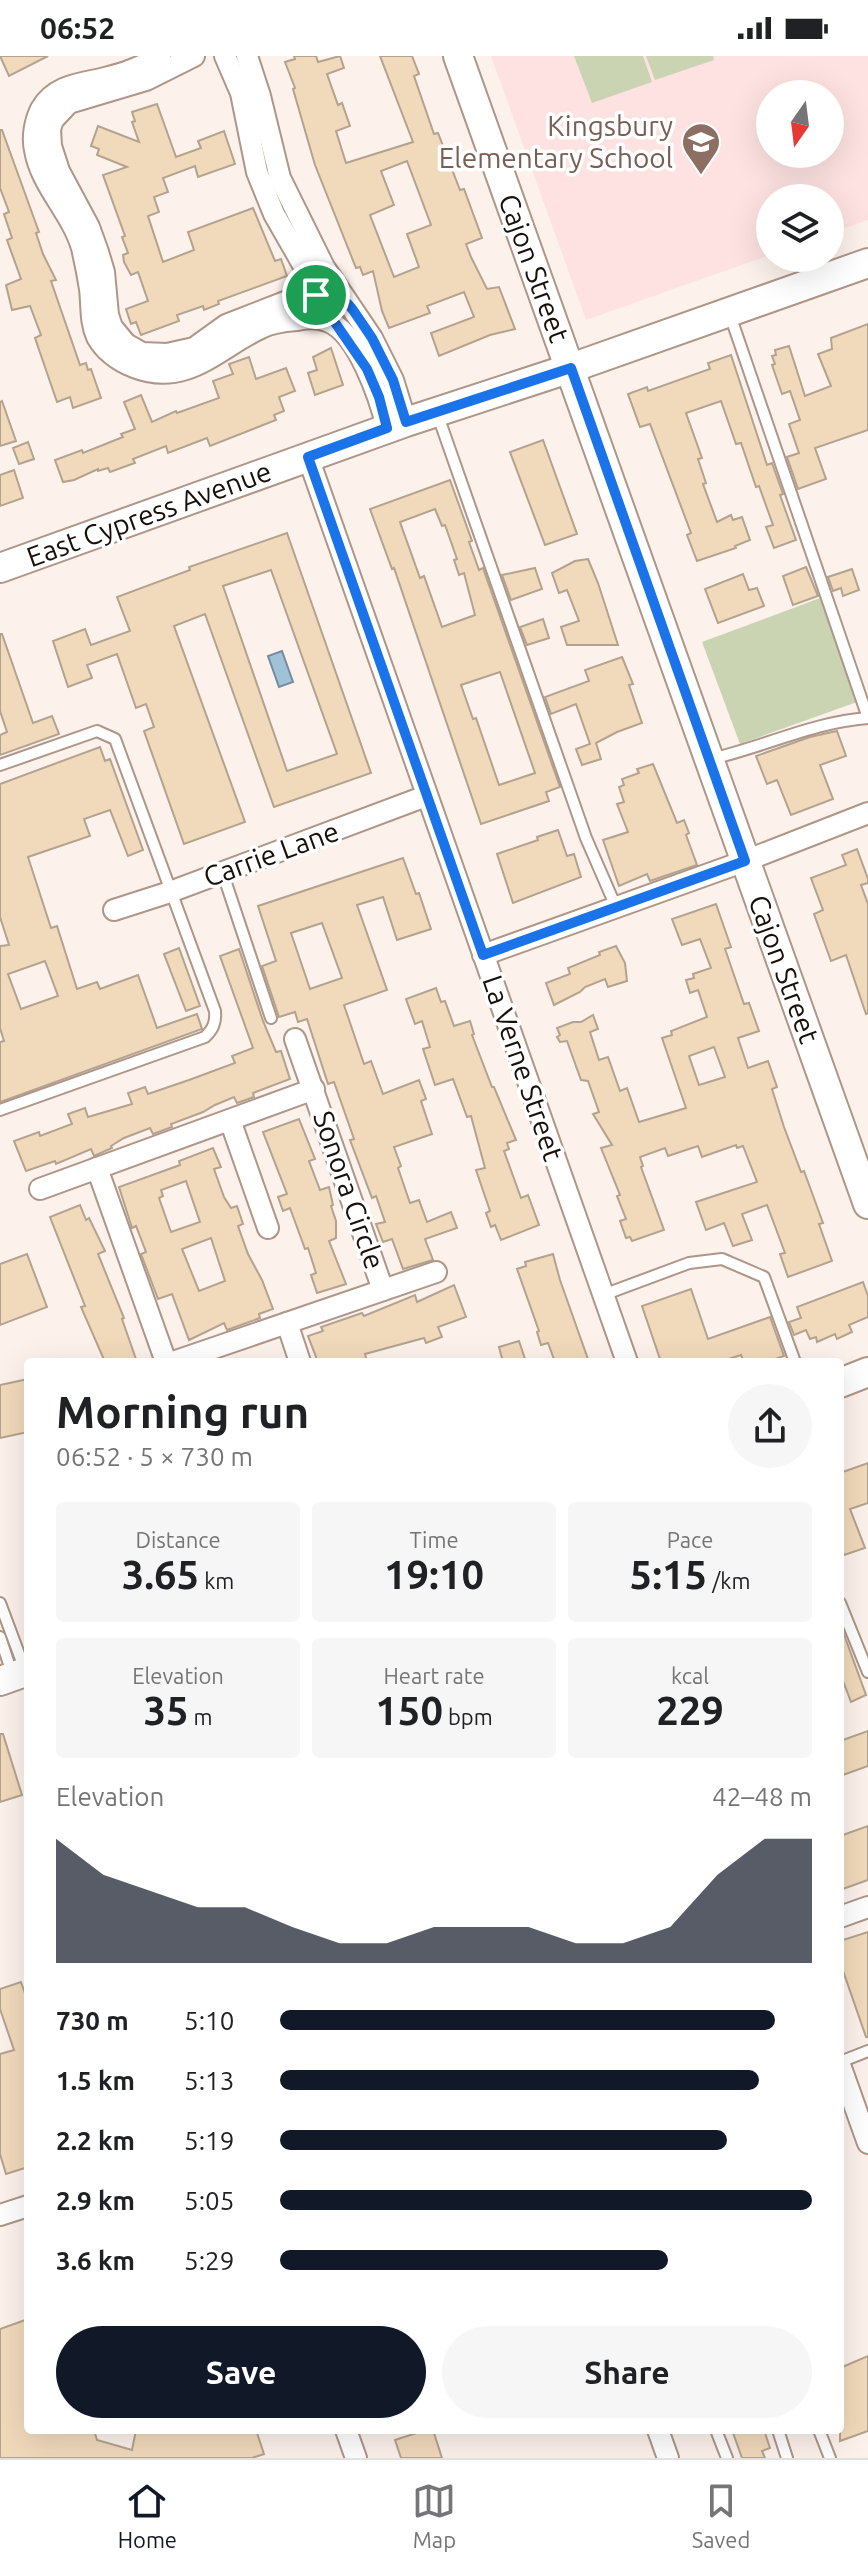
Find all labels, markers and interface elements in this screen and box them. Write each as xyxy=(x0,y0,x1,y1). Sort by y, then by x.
text: 06:52 xyxy=(40,11,115,45)
north arrow xyxy=(756,80,844,168)
map controls xyxy=(756,80,844,272)
place label: Kingsbury Elementary School xyxy=(439,110,673,173)
school or university icon: Kingsbury Elementary School xyxy=(680,121,722,176)
button: layers xyxy=(756,184,844,272)
street label: Cajon Street xyxy=(493,190,576,346)
pin xyxy=(282,261,350,329)
icon: arrive xyxy=(294,273,338,317)
street label: East Cypress Avenue xyxy=(22,455,275,572)
street label: Carrie Lane xyxy=(199,815,343,892)
street label: Cajon Street xyxy=(743,891,826,1047)
street label: La Verne Street xyxy=(477,971,570,1165)
street label: Sonora Circle xyxy=(308,1107,391,1273)
button: share xyxy=(728,1384,812,1468)
text: Morning run xyxy=(56,1387,309,1436)
text: 06:52 · 5 × 730 m xyxy=(56,1442,253,1471)
text: Distance xyxy=(135,1527,221,1552)
text: Time xyxy=(409,1527,459,1552)
text: Pace xyxy=(667,1527,713,1552)
text: 3.65 xyxy=(122,1552,199,1597)
text: 19:10 xyxy=(384,1552,484,1597)
text: 5:15 xyxy=(630,1552,707,1597)
text: km xyxy=(199,1568,234,1593)
text: /km xyxy=(707,1568,750,1593)
text: Elevation xyxy=(132,1663,224,1688)
text: Heart rate xyxy=(383,1663,485,1688)
text: kcal xyxy=(671,1663,709,1688)
text: 35 xyxy=(143,1688,189,1733)
text: 150 xyxy=(375,1688,443,1733)
text: 229 xyxy=(656,1688,724,1733)
text: m xyxy=(189,1704,213,1729)
text: bpm xyxy=(443,1704,493,1729)
text: Elevation xyxy=(56,1782,164,1811)
text: 42–48 m xyxy=(712,1782,812,1811)
text: 730 m xyxy=(56,2006,129,2035)
text: 5:10 xyxy=(184,2006,234,2035)
text: 1.5 km xyxy=(56,2066,135,2095)
text: 5:13 xyxy=(184,2066,234,2095)
text: 2.2 km xyxy=(56,2126,135,2155)
text: 5:19 xyxy=(184,2126,234,2155)
text: 2.9 km xyxy=(56,2186,135,2215)
text: 5:05 xyxy=(184,2186,234,2215)
text: 3.6 km xyxy=(56,2246,135,2275)
text: 5:29 xyxy=(184,2246,234,2275)
button: Save xyxy=(56,2326,426,2418)
button: Share xyxy=(442,2326,812,2418)
tab: Home xyxy=(118,2479,177,2552)
tab: Map xyxy=(412,2479,456,2552)
tab: Saved xyxy=(692,2479,750,2552)

